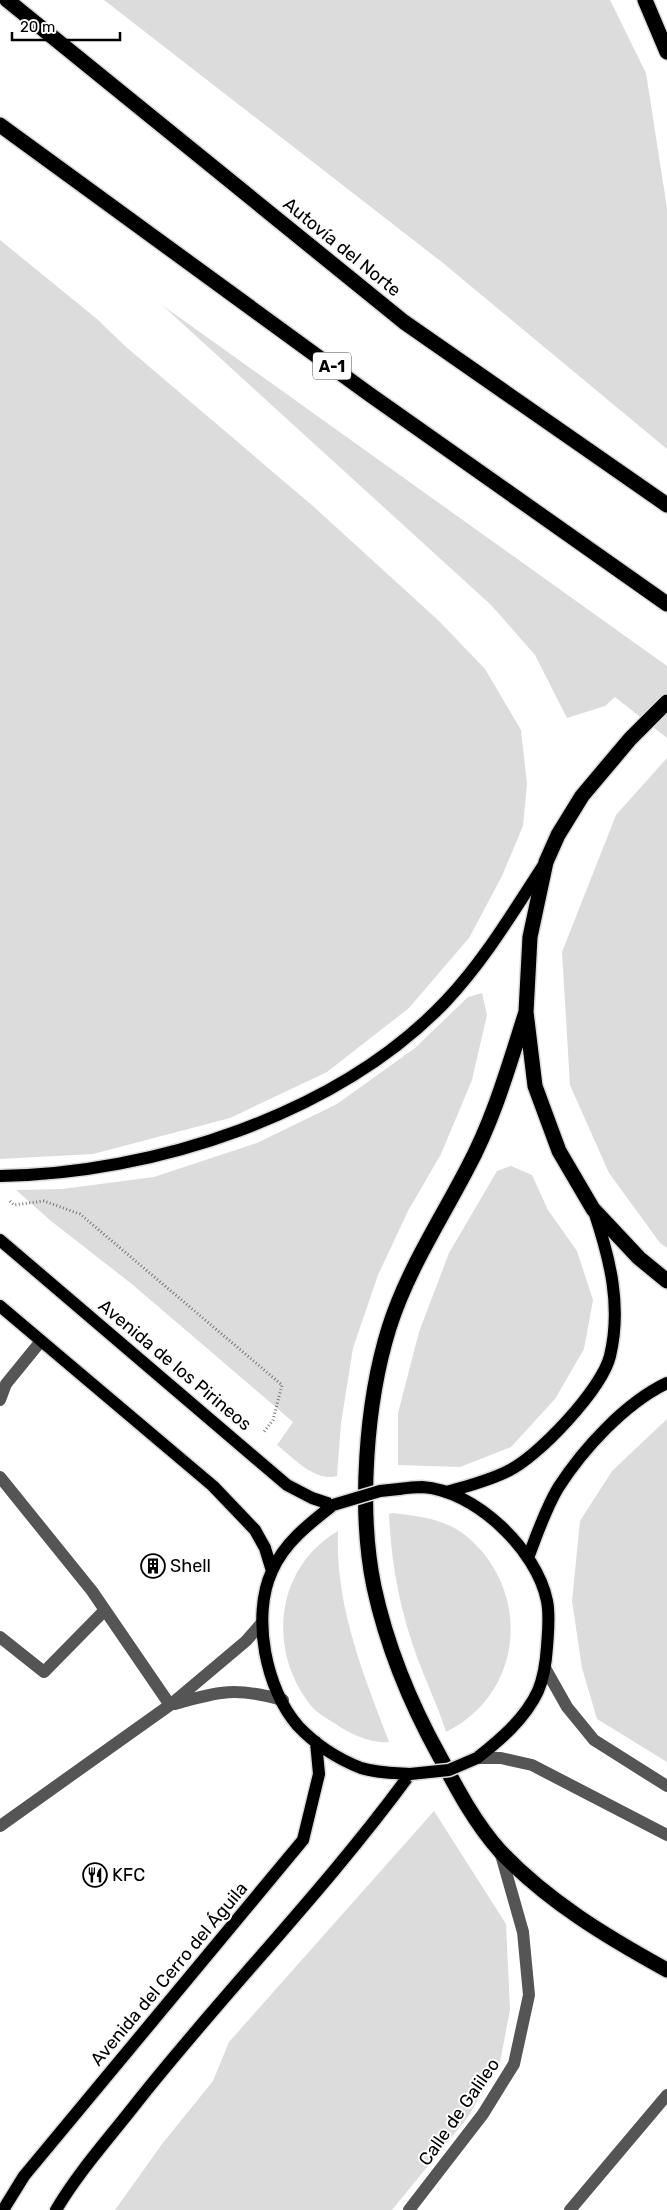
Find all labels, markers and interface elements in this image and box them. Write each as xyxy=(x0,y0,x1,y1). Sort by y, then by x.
scale bar xyxy=(12,10,120,42)
text: 20 m xyxy=(20,18,55,36)
street label: Autovía del Norte xyxy=(279,193,405,301)
road number: A-1 xyxy=(313,352,351,380)
street label: Avenida de los Pirineos xyxy=(94,1295,256,1435)
building icon: Shell xyxy=(140,1553,166,1579)
place label: Shell xyxy=(170,1555,211,1577)
restaurant icon: KFC xyxy=(82,1862,108,1888)
place label: KFC xyxy=(112,1864,145,1886)
street label: Avenida del Cerro del Águila xyxy=(86,1878,252,2070)
street label: Calle de Galileo xyxy=(414,2054,504,2170)

